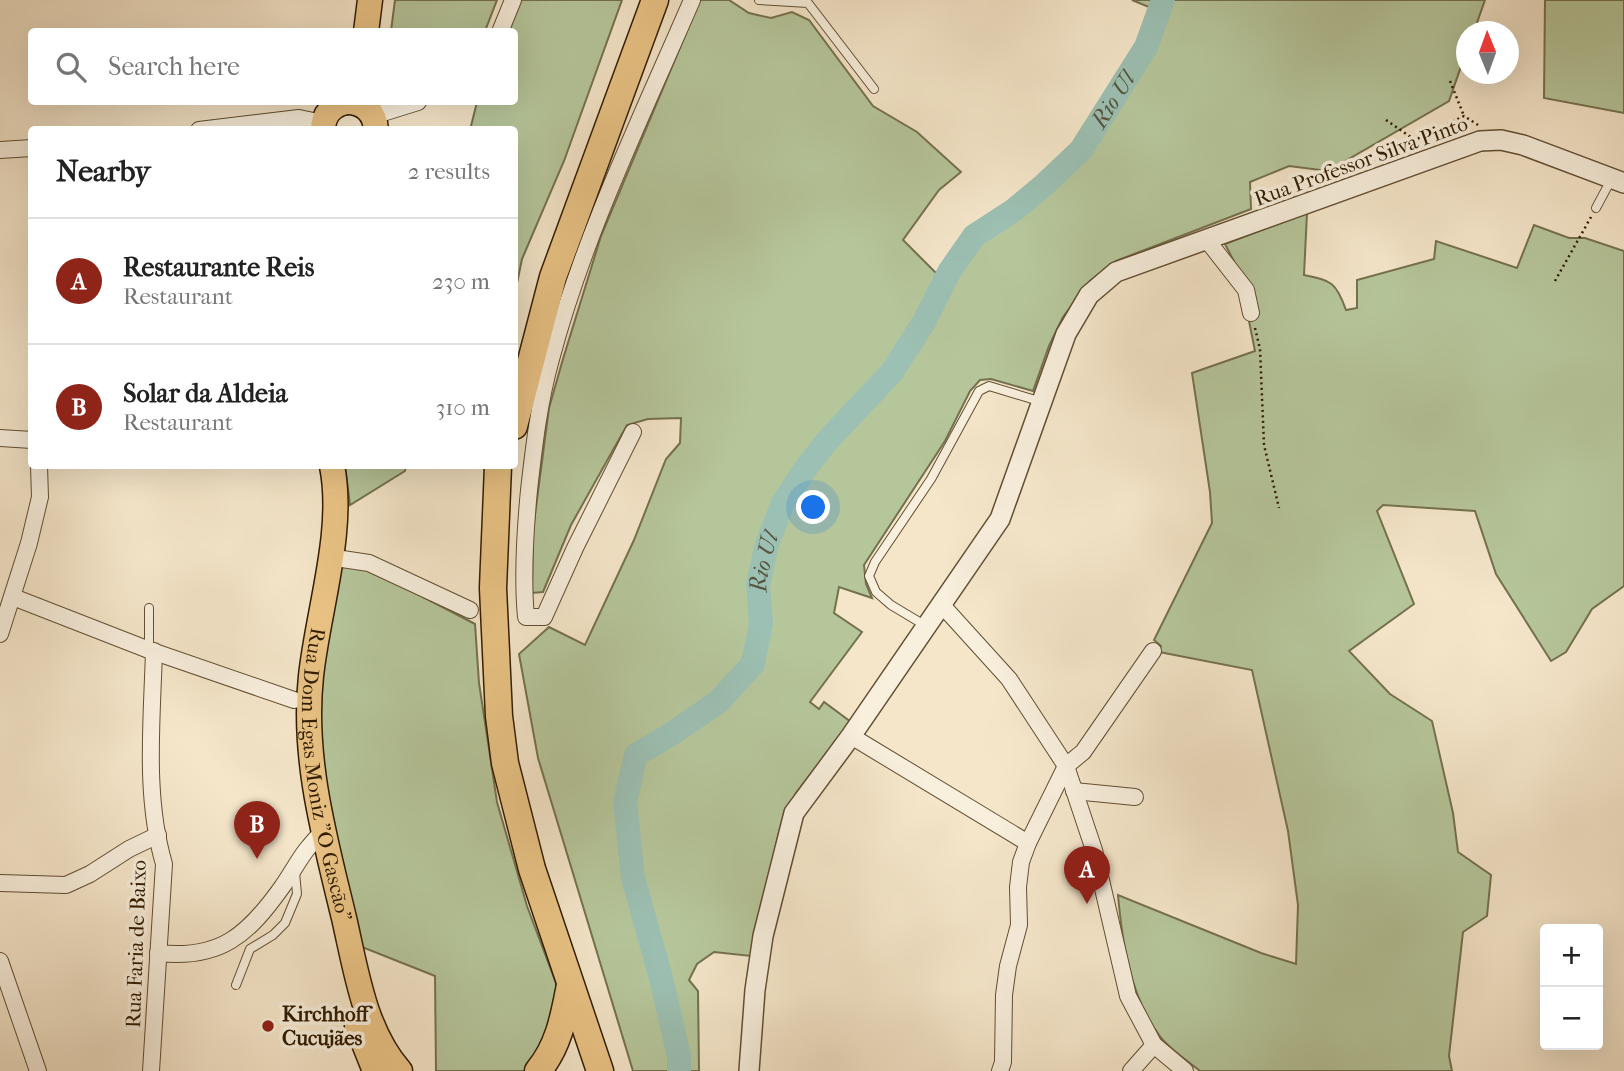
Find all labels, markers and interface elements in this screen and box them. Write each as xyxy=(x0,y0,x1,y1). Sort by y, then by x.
north arrow xyxy=(1456,21,1519,84)
search box xyxy=(28,28,518,105)
icon: search xyxy=(52,48,90,86)
text: Search here xyxy=(108,51,240,82)
water label: Rio Ul xyxy=(1084,65,1142,135)
street label: Rua Professor Silva Pinto xyxy=(1251,111,1471,211)
text: Nearby xyxy=(56,154,151,189)
text: 2 results xyxy=(408,158,490,185)
text: Restaurante Reis xyxy=(123,252,314,283)
text: A xyxy=(72,268,86,295)
text: 230 m xyxy=(432,268,490,295)
text: Restaurant xyxy=(123,283,233,310)
text: Solar da Aldeia xyxy=(123,378,288,409)
text: B xyxy=(72,394,86,421)
text: 310 m xyxy=(436,394,490,421)
text: Restaurant xyxy=(123,409,233,436)
your location xyxy=(796,490,830,524)
water label: Rio Ul xyxy=(744,526,785,595)
street label: Rua Dom Egas Moniz "O Gascão" xyxy=(297,626,356,923)
pin: B xyxy=(234,801,280,859)
pin: A xyxy=(1064,846,1110,904)
street label: Rua Faria de Baixo xyxy=(121,859,151,1029)
map controls xyxy=(1540,924,1603,1050)
button: + xyxy=(1540,924,1603,987)
button: − xyxy=(1540,987,1603,1050)
place label: Kirchhoff Cucujães xyxy=(282,1002,374,1050)
marker: Kirchhoff Cucujães xyxy=(260,1018,276,1034)

